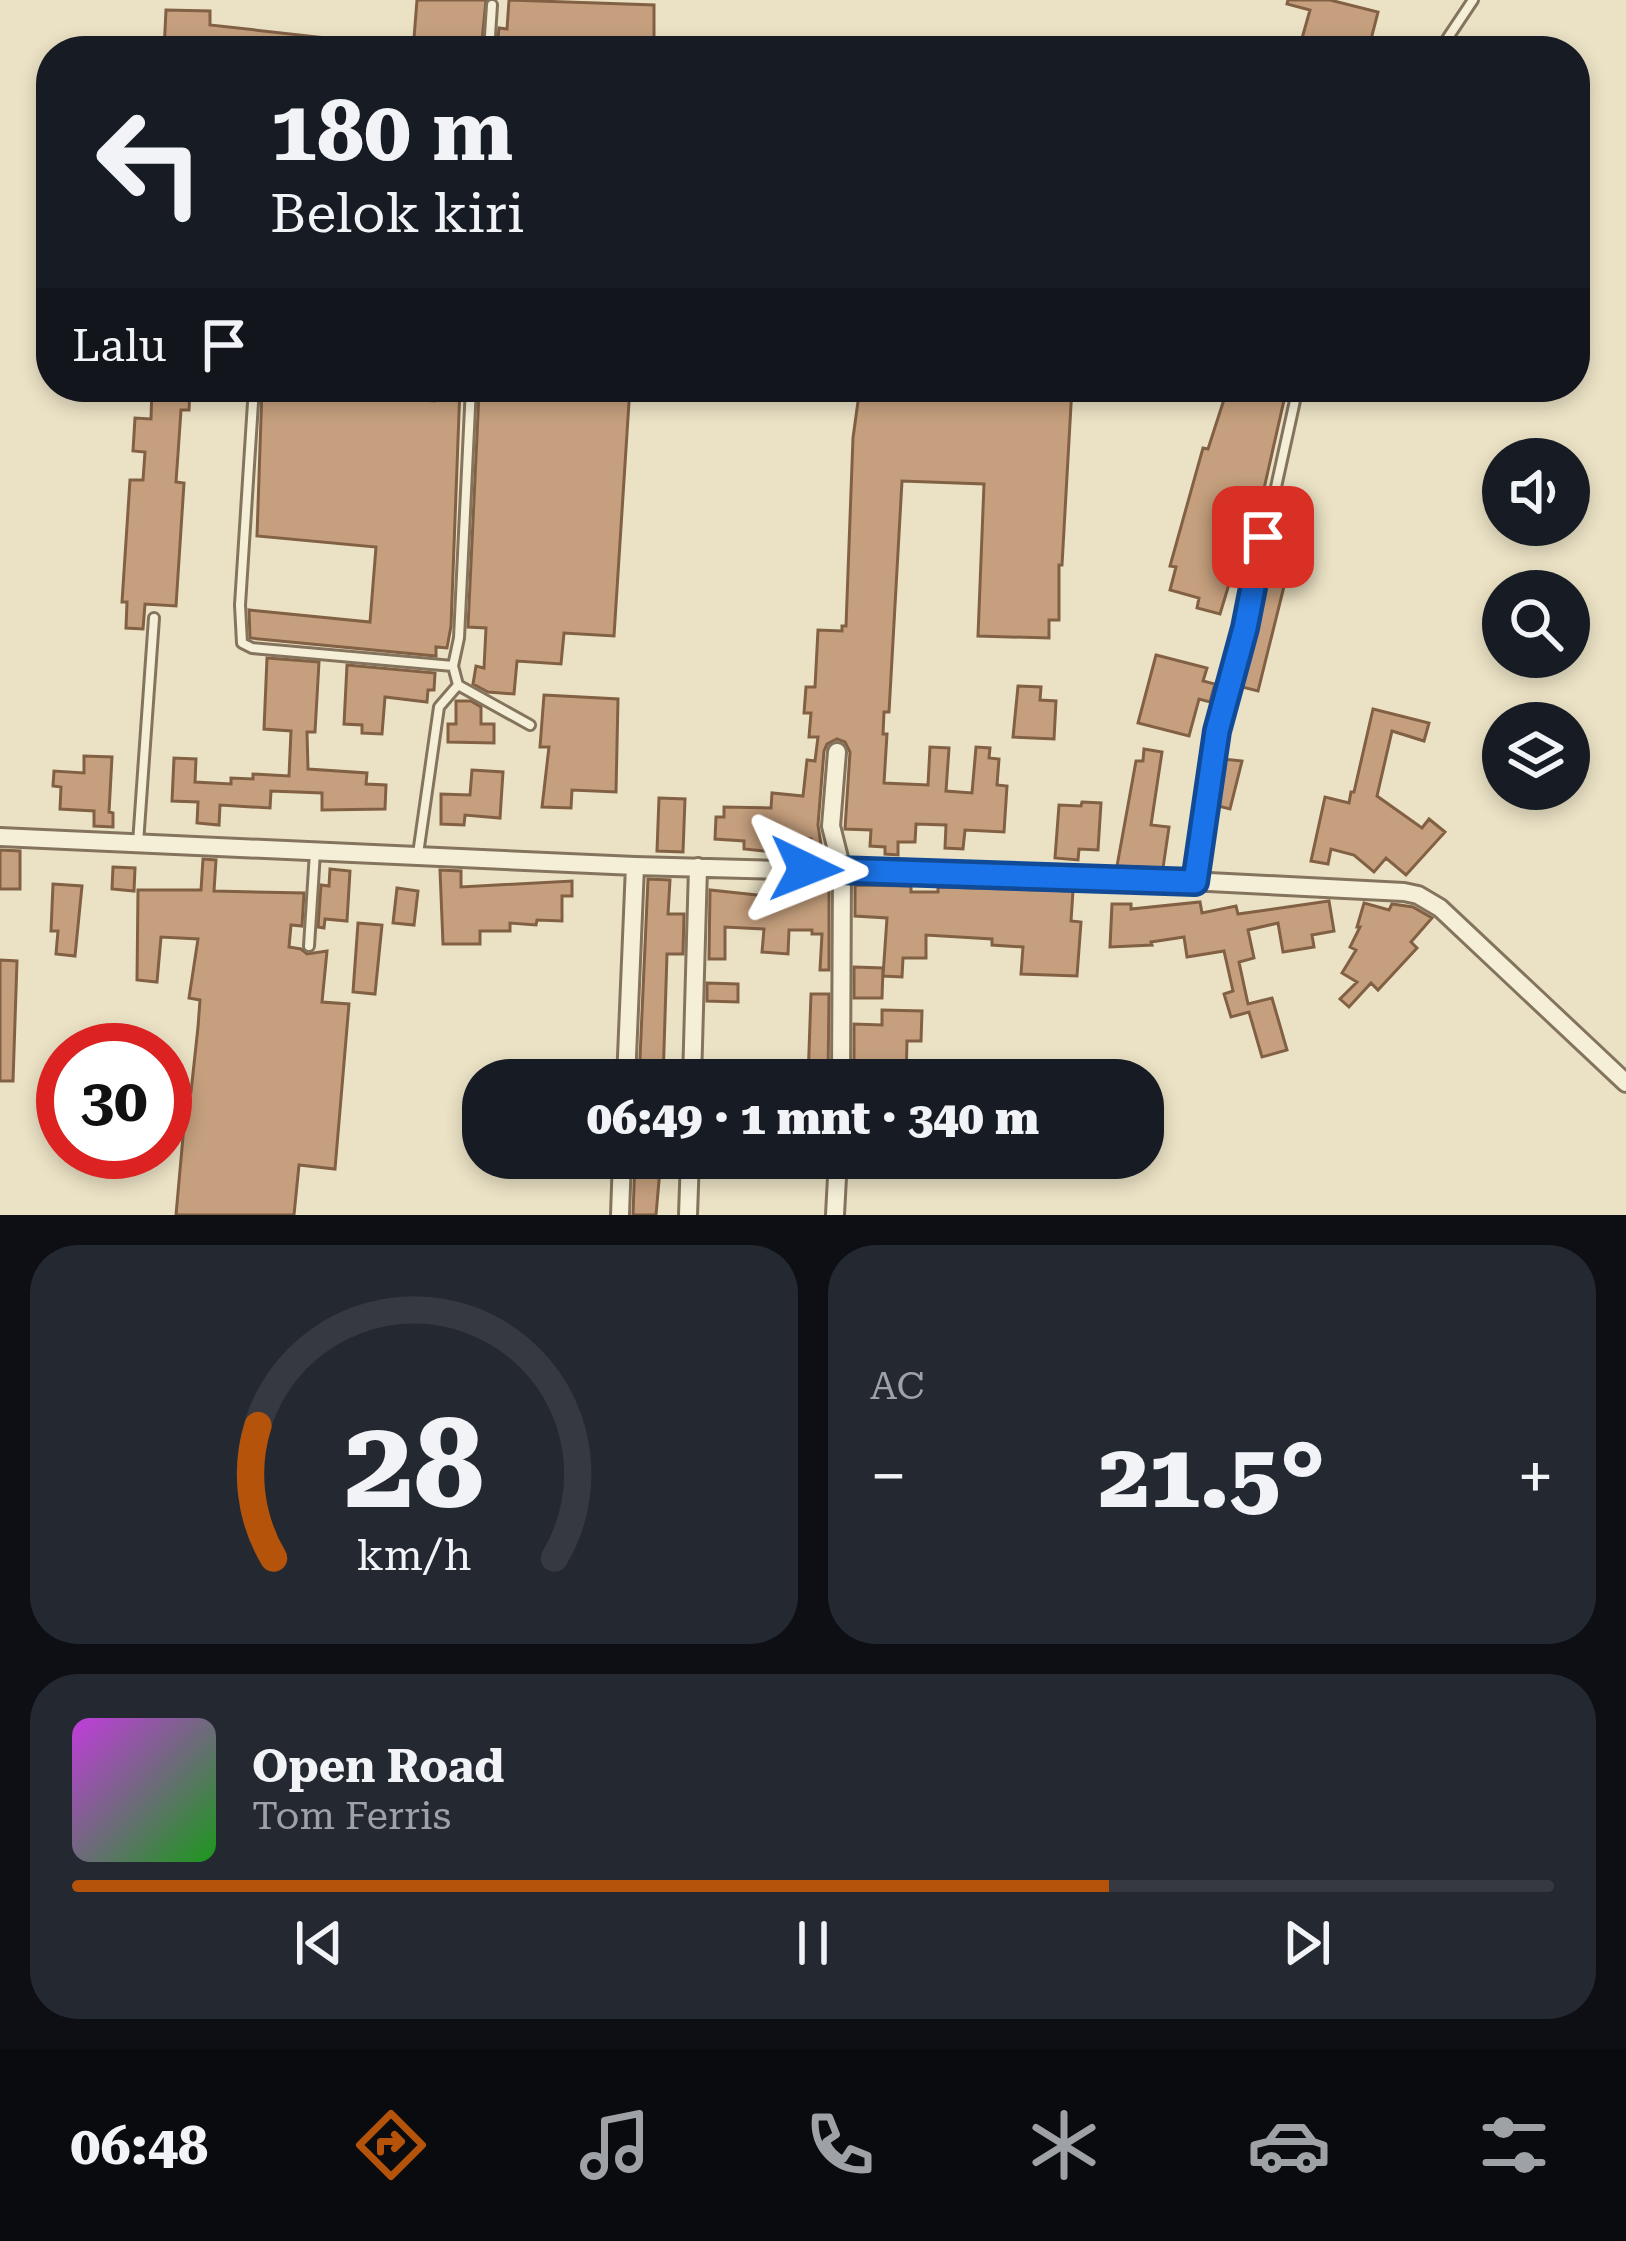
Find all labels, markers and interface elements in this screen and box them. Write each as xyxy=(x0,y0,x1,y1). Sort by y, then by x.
text: 180 m xyxy=(270,82,513,180)
icon: left xyxy=(72,84,228,240)
text: Belok kiri xyxy=(270,182,524,245)
icon: arrive xyxy=(191,312,257,378)
text: Lalu xyxy=(72,319,167,372)
map controls xyxy=(1482,438,1590,810)
button: sound xyxy=(1482,438,1590,546)
pin xyxy=(1212,486,1314,588)
icon: arrive xyxy=(1230,504,1296,570)
button: search xyxy=(1482,570,1590,678)
button: layers xyxy=(1482,702,1590,810)
position arrow xyxy=(743,806,869,932)
speed limit sign: 30 xyxy=(36,1023,192,1179)
text: 06:49 · 1 mnt · 340 m xyxy=(587,1092,1039,1145)
text: AC xyxy=(870,1363,924,1409)
text: 28 xyxy=(344,1391,484,1537)
text: 21.5° xyxy=(1099,1424,1325,1529)
text: − xyxy=(870,1438,907,1515)
text: + xyxy=(1517,1438,1554,1515)
text: km/h xyxy=(357,1529,471,1579)
text: Open Road xyxy=(252,1740,504,1793)
text: Tom Ferris xyxy=(252,1793,451,1839)
icon: previous xyxy=(286,1910,352,1976)
icon: pause xyxy=(780,1910,846,1976)
icon: next xyxy=(1274,1910,1340,1976)
icon: directions xyxy=(349,2103,433,2187)
icon: music xyxy=(573,2103,657,2187)
icon: phone xyxy=(798,2103,882,2187)
icon: climate xyxy=(1022,2103,1106,2187)
icon: car xyxy=(1247,2103,1331,2187)
icon: filters xyxy=(1472,2103,1556,2187)
text: 06:48 xyxy=(70,2114,208,2177)

